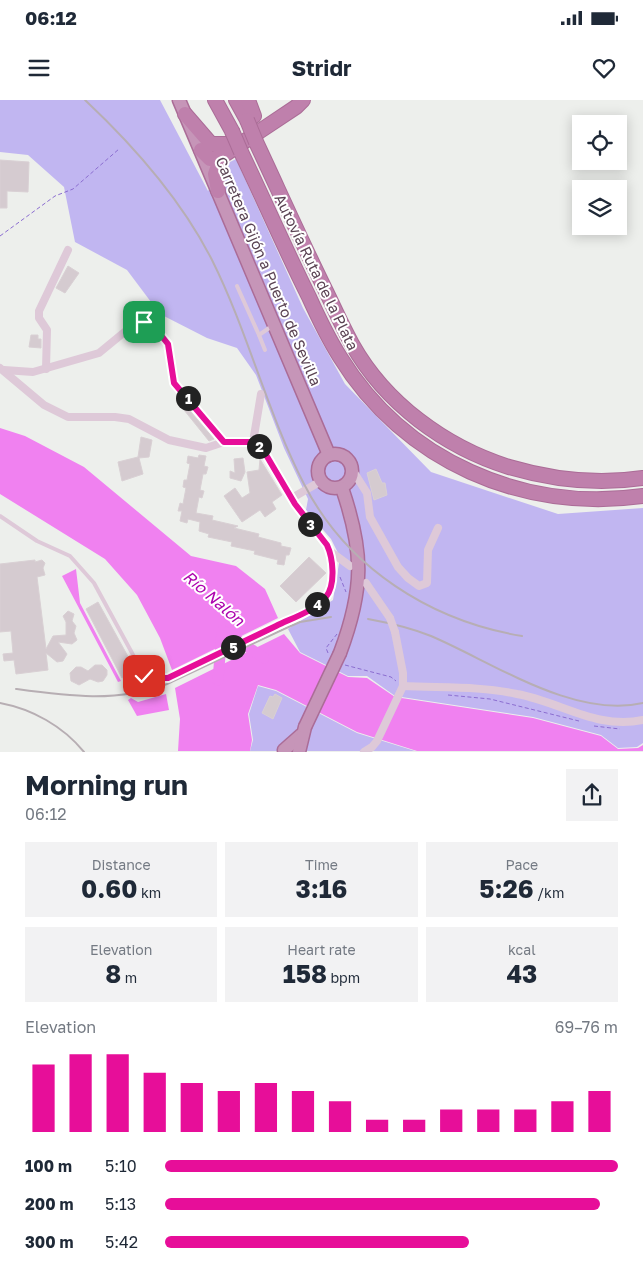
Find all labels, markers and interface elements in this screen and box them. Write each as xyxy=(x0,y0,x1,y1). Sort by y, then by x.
text: 06:12 xyxy=(25,6,77,29)
icon: menu xyxy=(25,54,53,82)
text: Stridr xyxy=(291,54,352,81)
icon: heart xyxy=(590,54,618,82)
map controls xyxy=(572,115,627,235)
button: locate xyxy=(572,115,627,170)
street label: Carretera Gijón a Puerto de Sevilla xyxy=(212,154,326,388)
button: layers xyxy=(572,180,627,235)
street label: Autovía Ruta de la Plata xyxy=(271,191,363,353)
pin xyxy=(123,301,165,343)
icon: arrive xyxy=(130,308,158,336)
pin: 1 xyxy=(176,386,200,410)
text: 1 xyxy=(185,390,192,407)
pin: 2 xyxy=(246,434,272,458)
text: 2 xyxy=(255,438,264,455)
pin: 3 xyxy=(298,512,322,536)
text: 3 xyxy=(306,516,315,533)
water label: Río Nalón xyxy=(179,566,249,631)
pin: 4 xyxy=(304,592,330,616)
text: 4 xyxy=(313,596,322,613)
pin: 5 xyxy=(220,634,246,660)
text: 5 xyxy=(229,639,238,656)
pin xyxy=(123,655,165,697)
icon: check xyxy=(130,662,158,690)
text: Morning run xyxy=(25,768,188,801)
button: share xyxy=(566,769,618,821)
text: 06:12 xyxy=(25,804,66,824)
text: Distance xyxy=(92,856,151,873)
text: Time xyxy=(305,856,338,873)
text: Pace xyxy=(505,856,538,873)
text: 0.60 xyxy=(81,873,137,904)
text: 3:16 xyxy=(295,873,348,904)
text: 5:26 xyxy=(479,873,534,904)
text: km xyxy=(137,884,161,901)
text: /km xyxy=(534,884,564,901)
text: Elevation xyxy=(90,941,152,958)
text: Heart rate xyxy=(287,941,356,958)
text: kcal xyxy=(508,941,536,958)
text: 8 xyxy=(105,958,121,989)
text: 158 xyxy=(283,958,327,989)
text: 43 xyxy=(506,958,537,989)
text: m xyxy=(121,969,137,986)
text: bpm xyxy=(327,969,360,986)
text: Elevation xyxy=(25,1017,96,1037)
text: 69–76 m xyxy=(555,1017,618,1037)
text: 100 m xyxy=(25,1156,72,1176)
text: 5:10 xyxy=(105,1156,137,1176)
text: 200 m xyxy=(25,1194,74,1214)
text: 5:13 xyxy=(105,1194,136,1214)
text: 300 m xyxy=(25,1232,74,1252)
text: 5:42 xyxy=(105,1232,138,1252)

